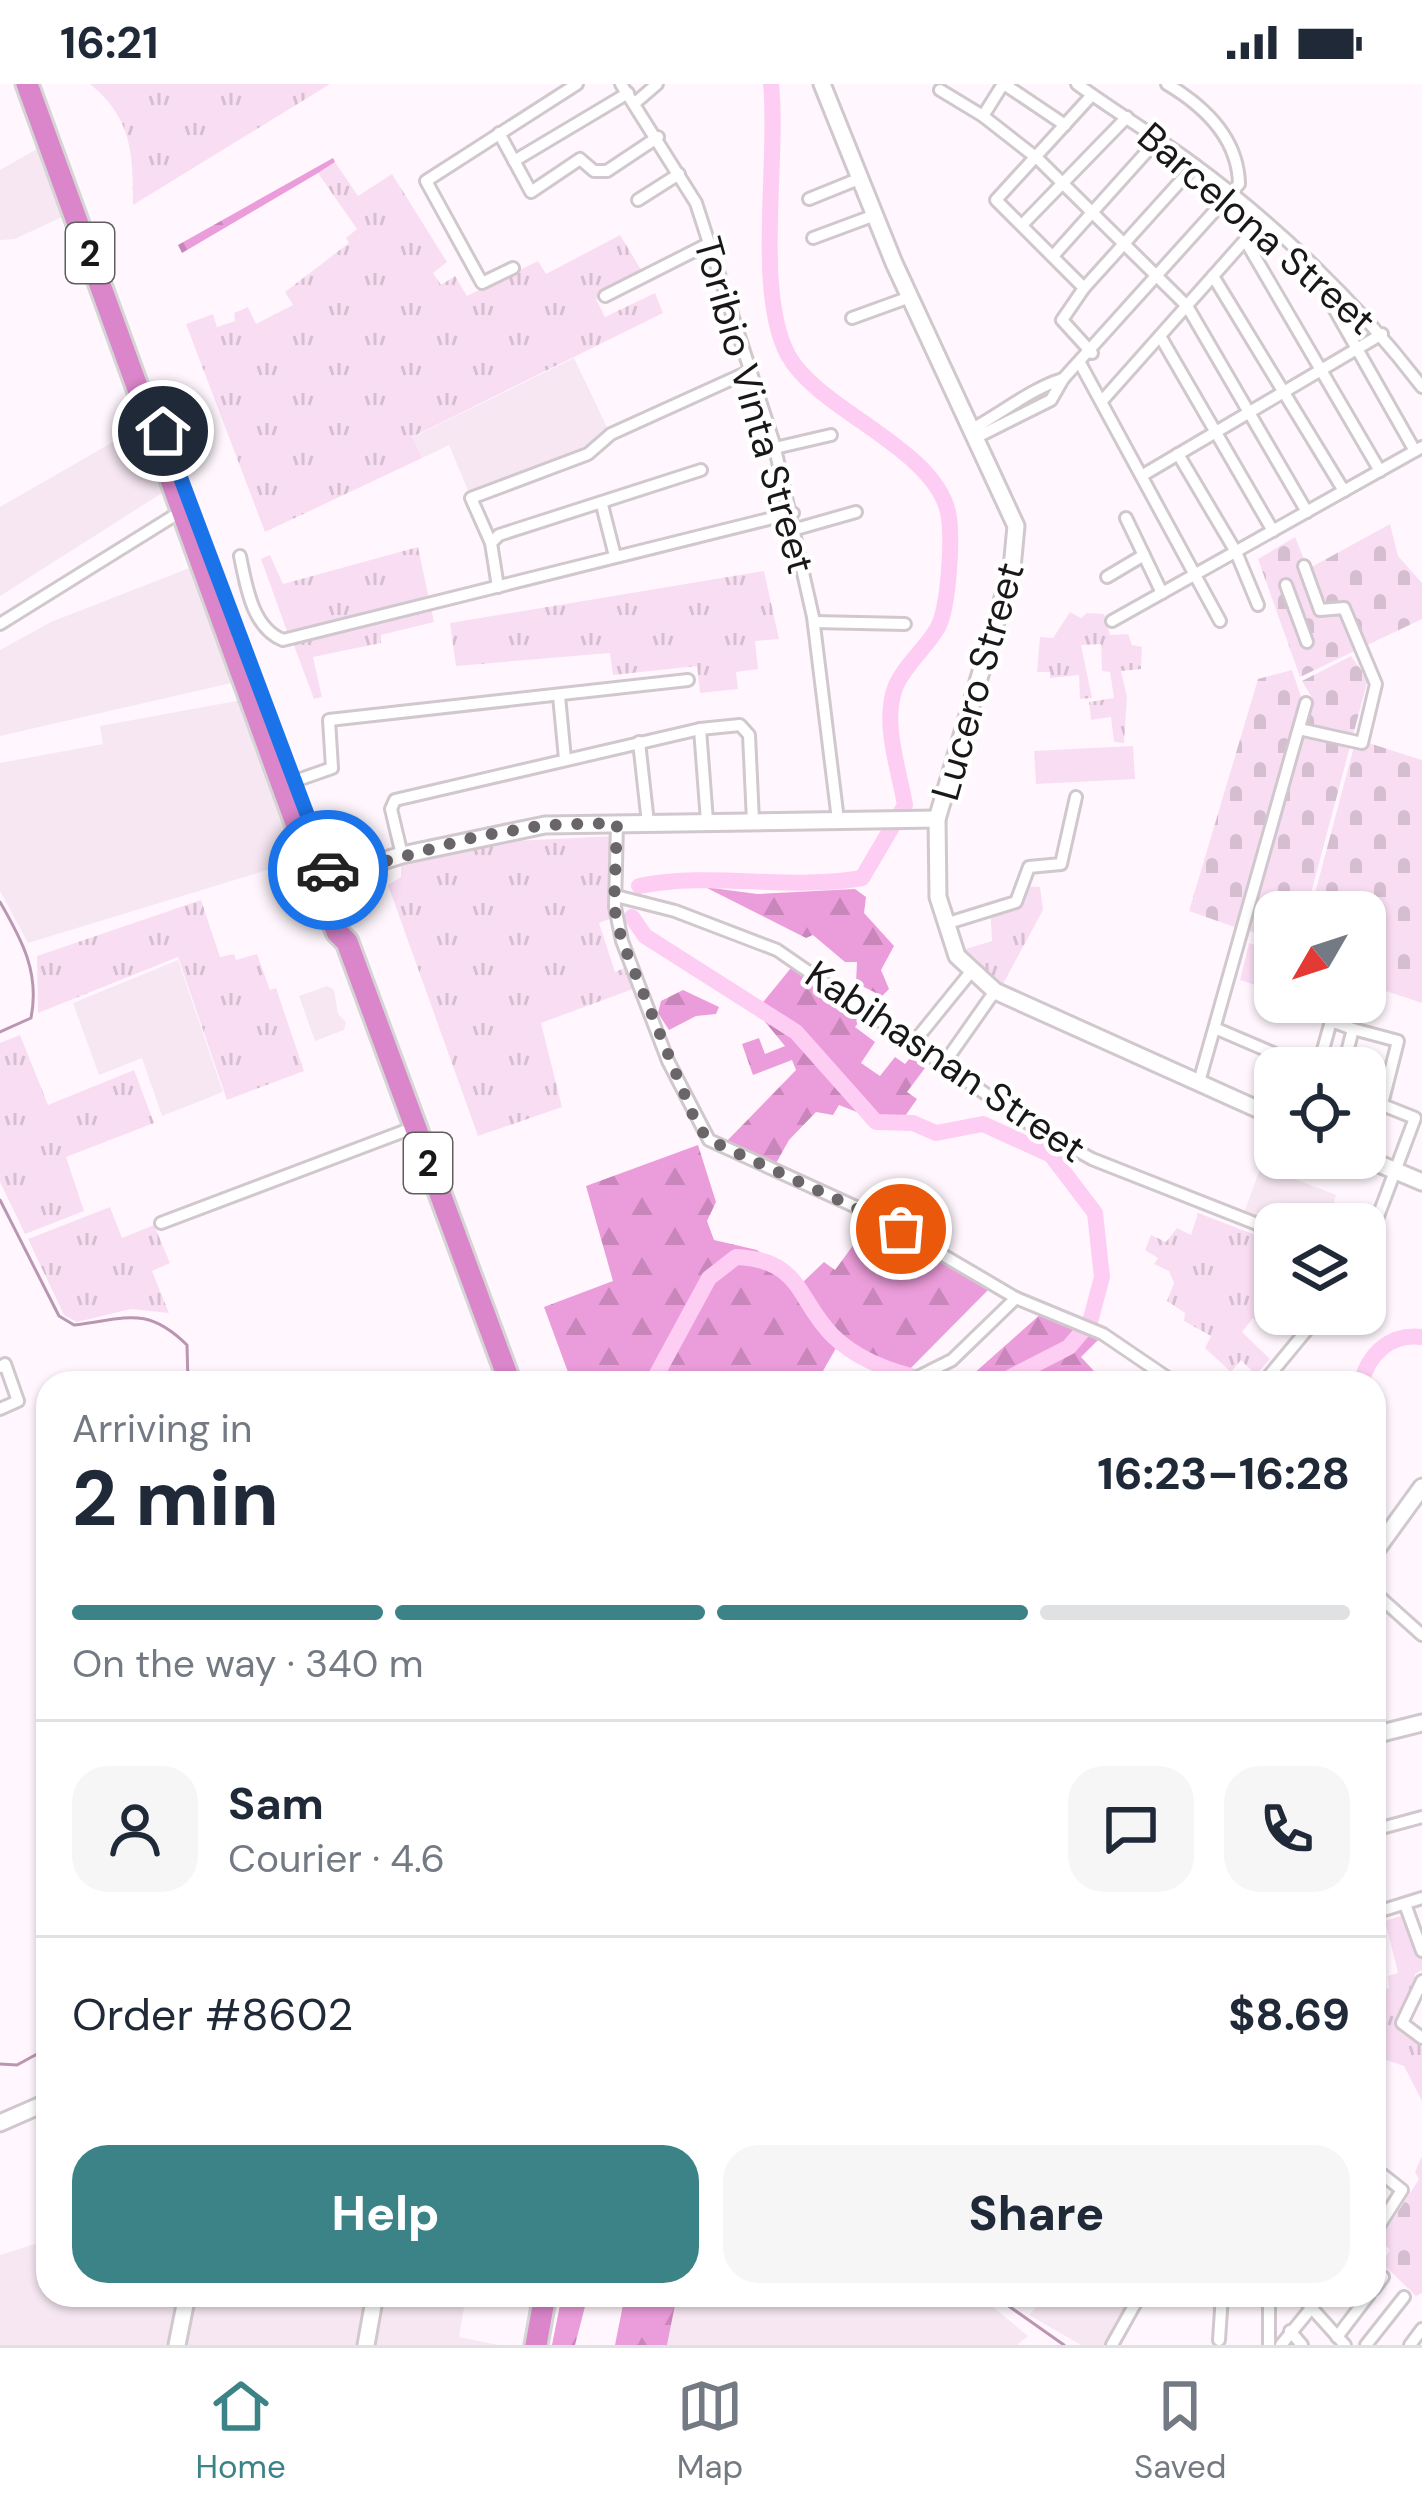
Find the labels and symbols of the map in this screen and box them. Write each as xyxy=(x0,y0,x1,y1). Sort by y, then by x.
street label: Barcelona Street xyxy=(1127,111,1386,346)
road number: 2 xyxy=(66,223,114,283)
street label: Toribio Vinta Street xyxy=(682,231,827,579)
pin xyxy=(112,380,214,482)
street label: Lucero Street xyxy=(919,556,1036,806)
courier xyxy=(268,810,388,930)
north arrow xyxy=(1254,891,1386,1023)
street label: Kabihasnan Street xyxy=(796,949,1096,1174)
road number: 2 xyxy=(404,1133,452,1193)
pin xyxy=(850,1178,952,1280)

